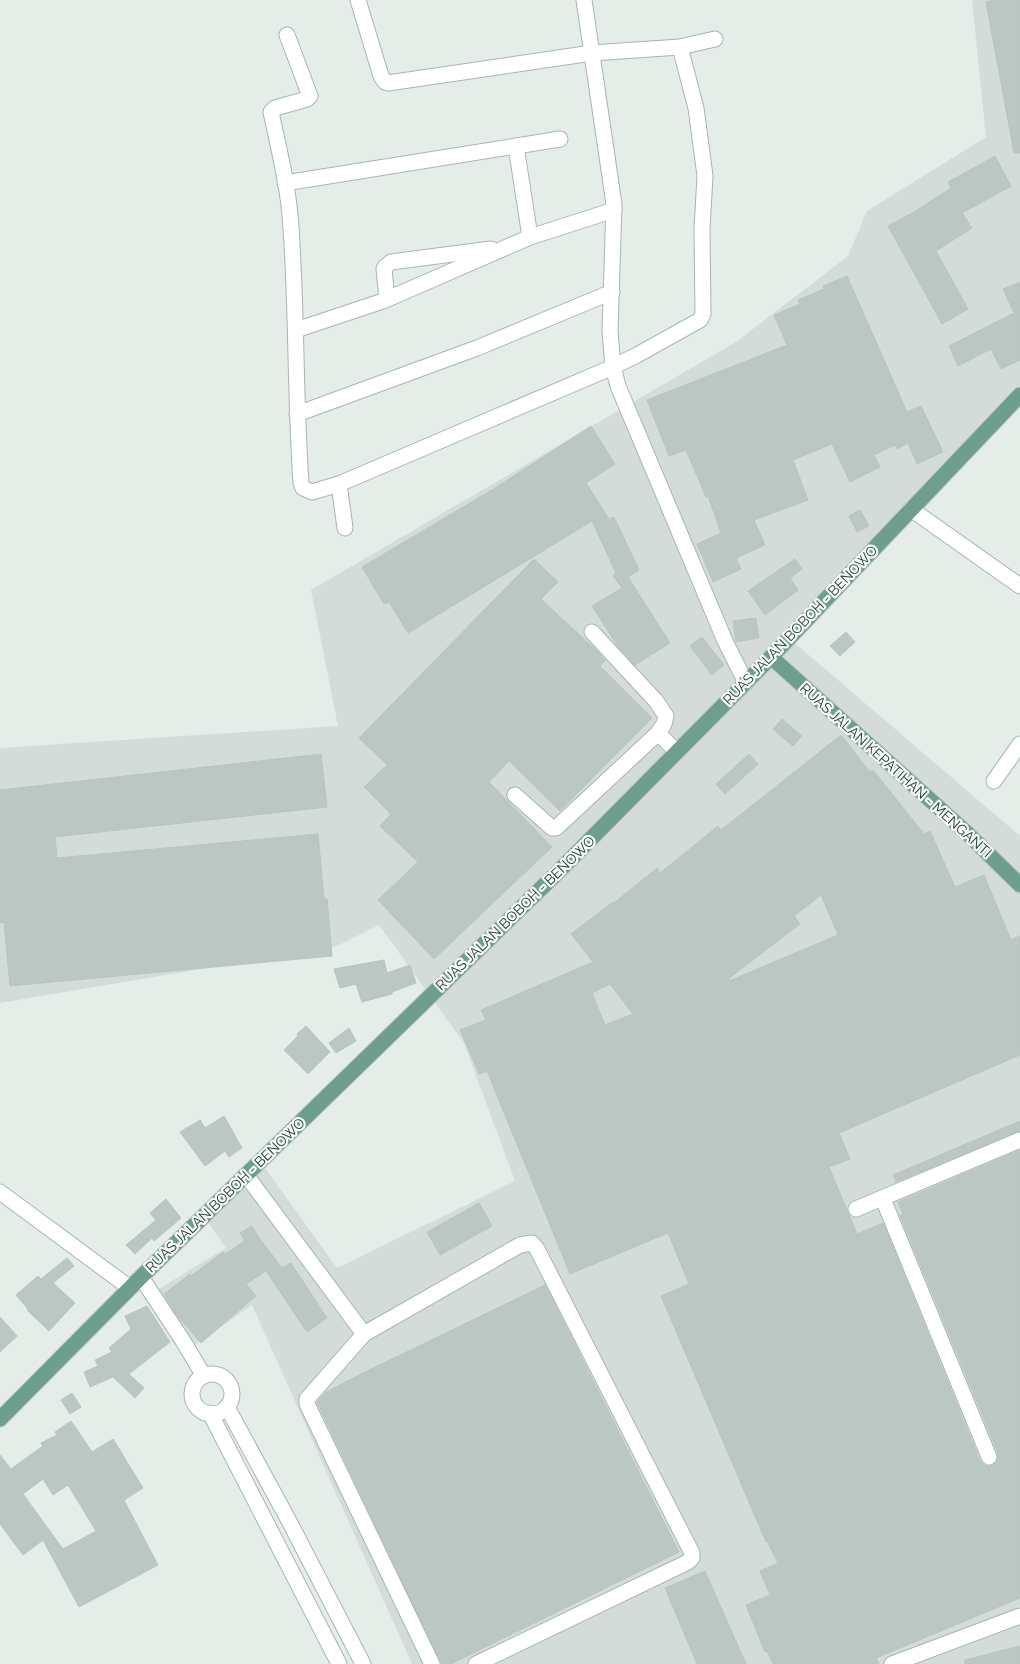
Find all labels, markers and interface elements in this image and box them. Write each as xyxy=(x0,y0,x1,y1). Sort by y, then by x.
street label: RUAS JALAN BOBOH - BENOWO xyxy=(720,542,880,708)
street label: RUAS JALAN KEPATIHAN - MENGANTI xyxy=(797,680,995,860)
street label: RUAS JALAN BOBOH - BENOWO xyxy=(432,833,598,993)
street label: RUAS JALAN BOBOH - BENOWO xyxy=(142,1115,308,1275)

